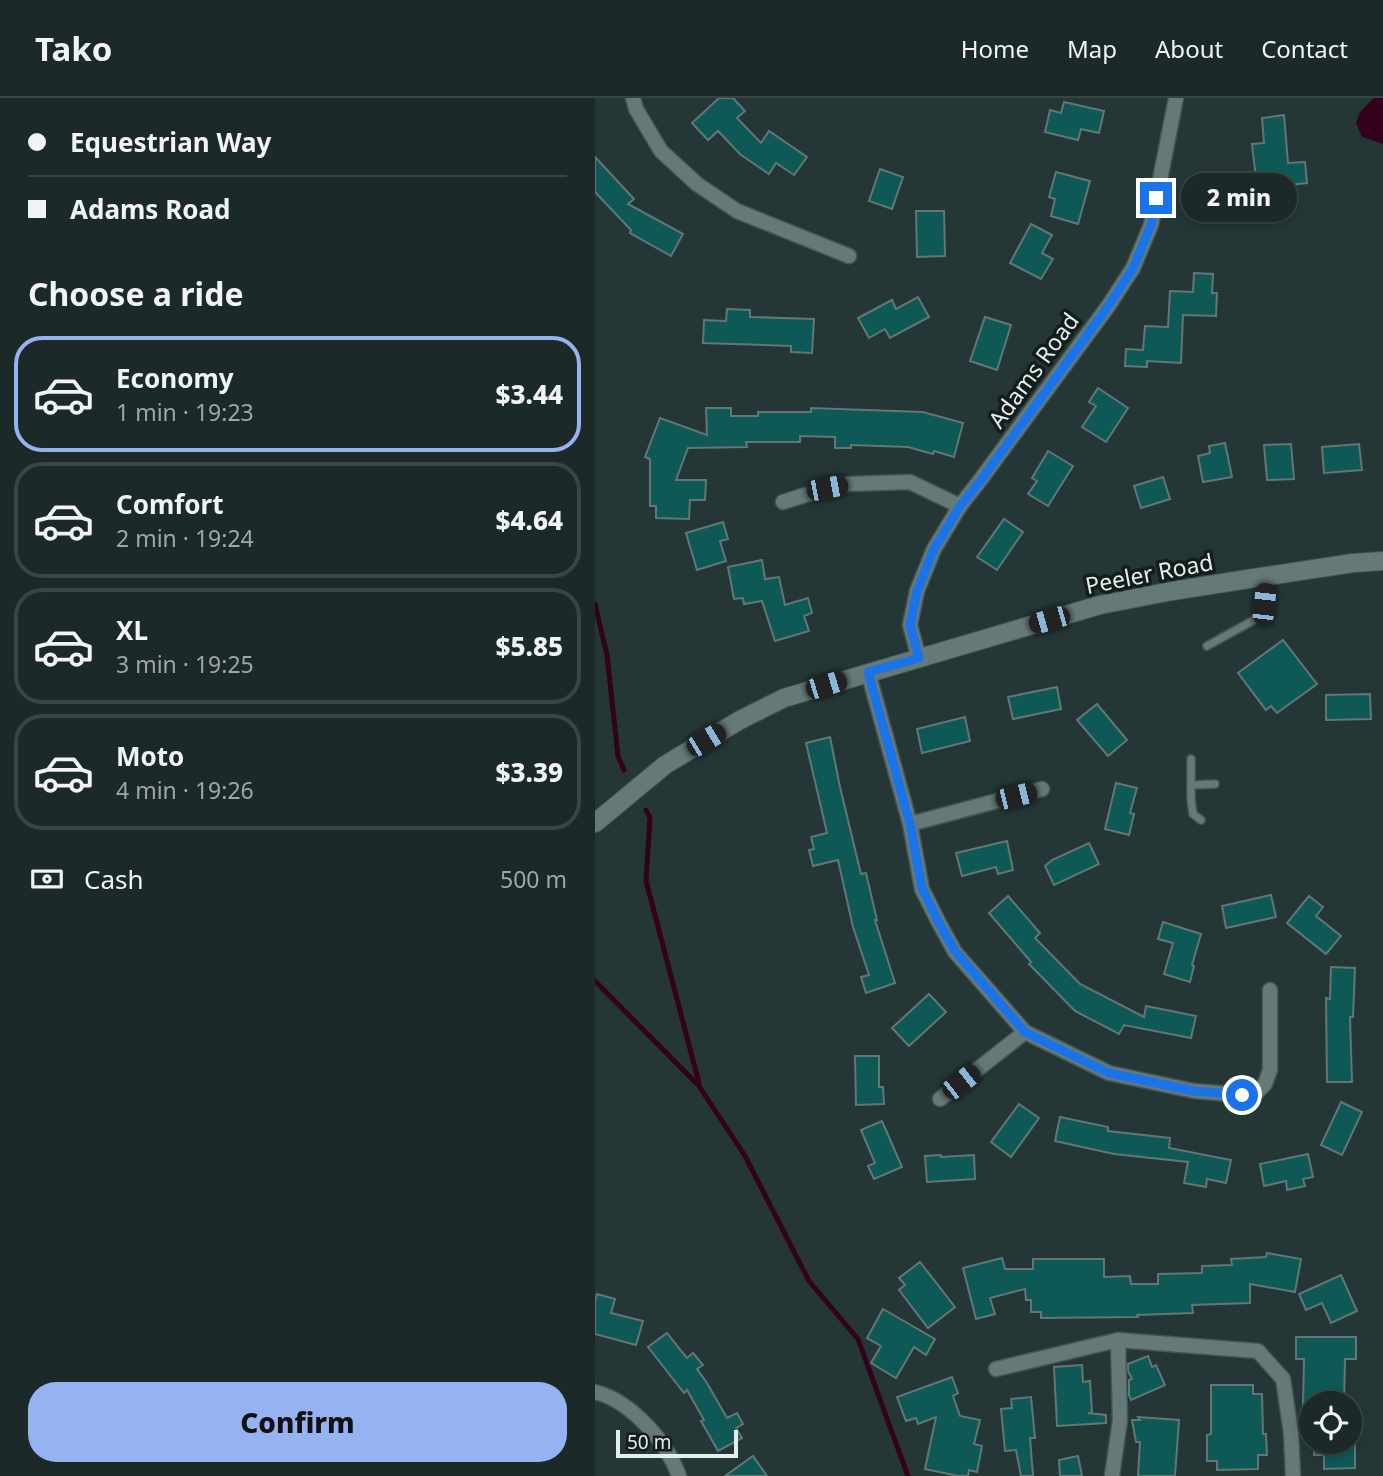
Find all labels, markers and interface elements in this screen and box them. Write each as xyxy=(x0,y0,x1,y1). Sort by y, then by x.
text: Tako xyxy=(35,26,112,71)
text: Home xyxy=(961,32,1029,65)
text: Map xyxy=(1067,32,1117,65)
text: About xyxy=(1155,32,1223,65)
text: Contact xyxy=(1261,32,1348,65)
text: Equestrian Way xyxy=(70,124,271,160)
callout: 2 min xyxy=(1181,174,1296,222)
text: 2 min xyxy=(1207,181,1271,213)
route end xyxy=(1140,182,1172,214)
text: Adams Road xyxy=(70,191,230,227)
text: Choose a ride xyxy=(28,272,244,315)
street label: Adams Road xyxy=(980,306,1086,434)
text: Economy xyxy=(116,360,234,396)
icon: car xyxy=(32,363,95,426)
text: $3.44 xyxy=(496,376,563,412)
text: 1 min · 19:23 xyxy=(116,396,254,428)
car xyxy=(805,474,850,502)
text: Comfort xyxy=(116,486,224,522)
icon: car xyxy=(32,489,95,552)
text: $4.64 xyxy=(496,502,563,538)
text: 2 min · 19:24 xyxy=(116,522,254,554)
street label: Peeler Road xyxy=(1082,545,1216,601)
car xyxy=(1252,582,1277,626)
car xyxy=(1026,604,1073,636)
text: XL xyxy=(116,612,148,648)
icon: car xyxy=(32,615,95,678)
text: $5.85 xyxy=(496,628,563,664)
text: 3 min · 19:25 xyxy=(116,648,254,680)
car xyxy=(803,669,850,701)
car xyxy=(683,720,730,760)
text: Moto xyxy=(116,738,184,774)
icon: car xyxy=(32,741,95,804)
text: $3.39 xyxy=(496,754,563,790)
text: 4 min · 19:26 xyxy=(116,774,254,806)
car xyxy=(994,781,1039,811)
icon: cash xyxy=(28,860,66,898)
text: Cash xyxy=(84,861,144,897)
text: 500 m xyxy=(500,863,567,895)
car xyxy=(938,1061,985,1103)
route start xyxy=(1226,1079,1258,1111)
button: Confirm xyxy=(28,1382,567,1462)
map controls xyxy=(1299,1391,1362,1454)
button: locate xyxy=(1299,1391,1362,1454)
scale bar xyxy=(616,1427,739,1459)
text: 50 m xyxy=(627,1429,671,1455)

